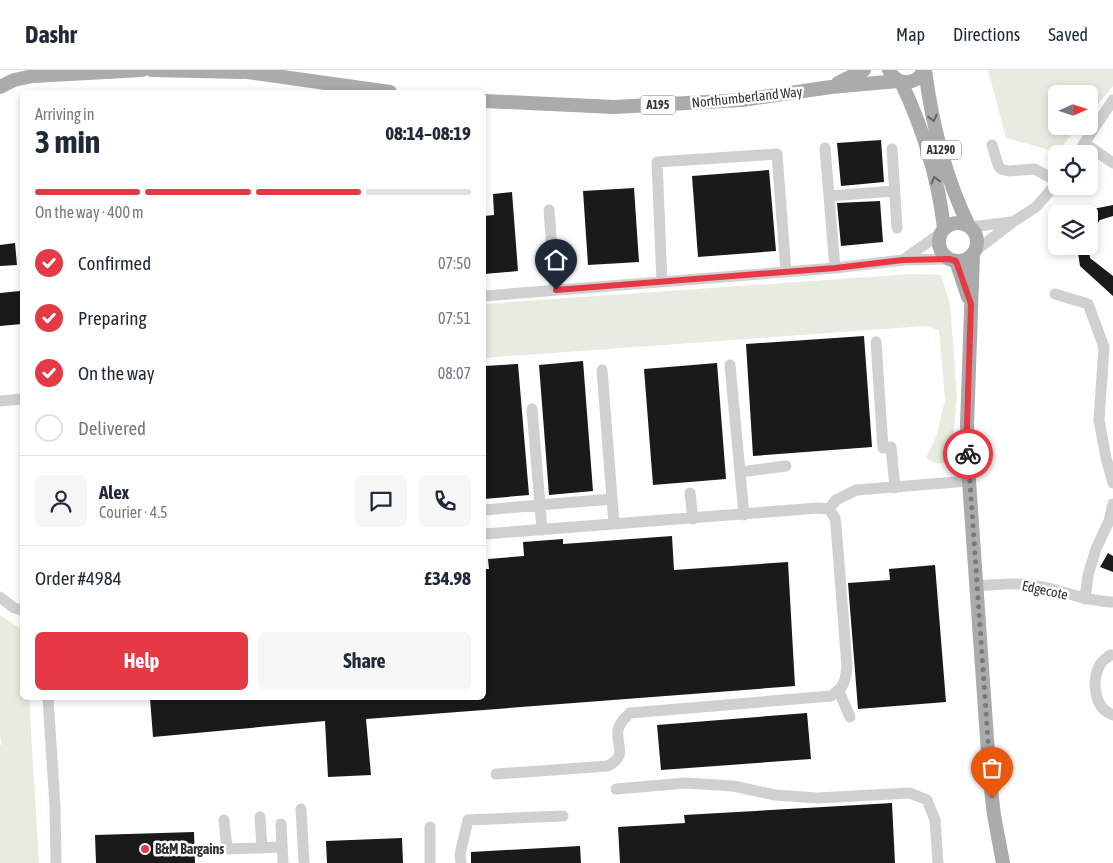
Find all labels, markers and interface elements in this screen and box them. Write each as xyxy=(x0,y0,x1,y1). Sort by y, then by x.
text: Dashr xyxy=(25,21,77,48)
text: Map xyxy=(896,24,925,45)
text: Directions xyxy=(953,24,1020,45)
text: Saved xyxy=(1048,24,1088,45)
street label: Northumberland Way xyxy=(691,83,803,111)
north arrow xyxy=(1048,85,1098,135)
map controls xyxy=(1048,85,1098,255)
road number: A195 xyxy=(640,96,676,114)
text: Arriving in xyxy=(35,105,95,123)
one-way arrow xyxy=(927,114,938,123)
text: 08:14–08:19 xyxy=(385,122,471,144)
text: 3 min xyxy=(35,123,100,160)
road number: A1290 xyxy=(921,140,961,160)
button: locate xyxy=(1048,145,1098,195)
one-way arrow xyxy=(930,176,941,185)
text: On the way · 400 m xyxy=(35,203,144,221)
button: layers xyxy=(1048,205,1098,255)
pin xyxy=(535,239,577,290)
icon: home xyxy=(542,246,570,274)
icon: check xyxy=(35,249,63,277)
text: Confirmed xyxy=(78,252,151,274)
text: 07:50 xyxy=(438,254,471,272)
icon: check xyxy=(35,304,63,332)
text: Preparing xyxy=(78,307,147,329)
text: 07:51 xyxy=(438,309,471,327)
icon: check xyxy=(35,359,63,387)
text: On the way xyxy=(78,362,155,384)
text: 08:07 xyxy=(438,364,471,382)
text: Delivered xyxy=(78,417,146,439)
courier xyxy=(943,429,993,479)
icon: bike xyxy=(954,440,982,468)
button: person xyxy=(35,475,87,527)
button: chat xyxy=(355,475,407,527)
button: phone xyxy=(419,475,471,527)
text: Alex xyxy=(99,481,129,503)
text: Courier · 4.5 xyxy=(99,503,168,521)
text: Order #4984 xyxy=(35,567,122,589)
text: £34.98 xyxy=(424,567,471,589)
street label: Edgecote xyxy=(1021,577,1069,603)
button: Help xyxy=(35,632,248,690)
button: Share xyxy=(258,632,471,690)
pin xyxy=(971,747,1013,798)
icon: bag xyxy=(978,754,1006,782)
place label: B&M Bargains xyxy=(155,841,224,857)
marker: B&M Bargains xyxy=(139,843,151,855)

